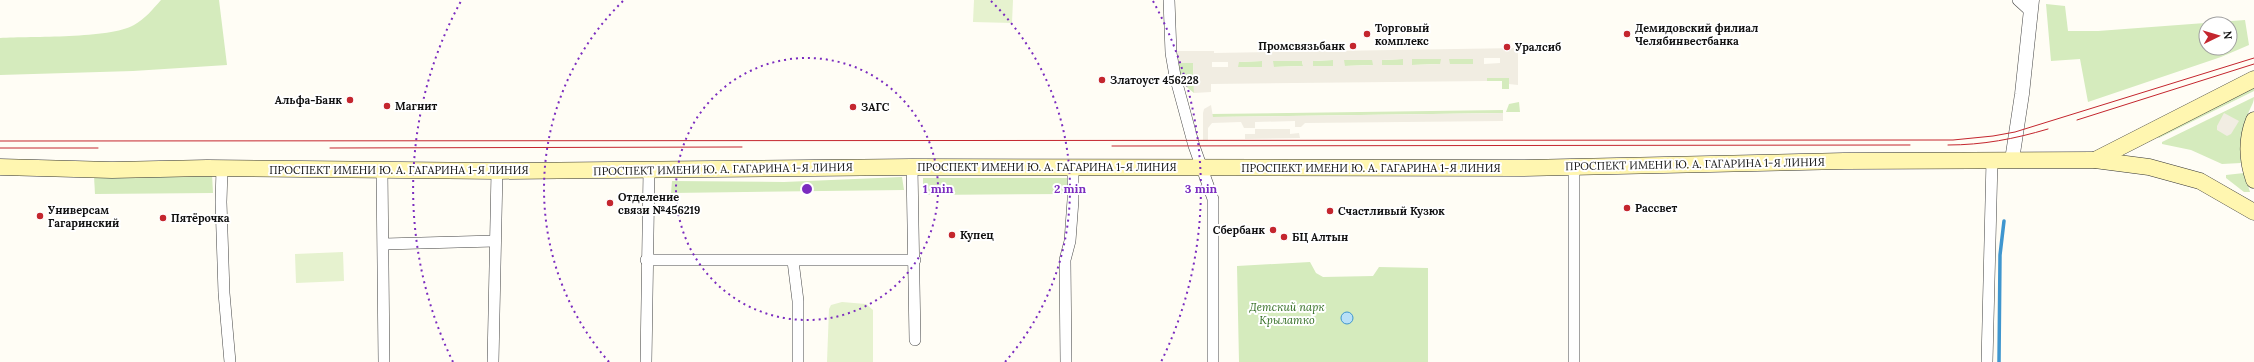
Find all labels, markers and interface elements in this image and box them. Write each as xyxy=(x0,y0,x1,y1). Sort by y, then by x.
north arrow xyxy=(2198,16,2238,56)
place label: Торговый комплекс xyxy=(1375,21,1429,48)
place label: Демидовский филиал Челябинвестбанка xyxy=(1635,21,1758,48)
marker: Торговый комплекс xyxy=(1362,29,1372,39)
marker: Демидовский филиал Челябинвестбанка xyxy=(1622,29,1632,39)
text: N xyxy=(2221,30,2235,40)
place label: Промсвязьбанк xyxy=(1258,39,1345,53)
place label: Уралсиб xyxy=(1515,40,1561,54)
marker: Промсвязьбанк xyxy=(1348,41,1358,51)
marker: Уралсиб xyxy=(1502,42,1512,52)
place label: Златоуст 456228 xyxy=(1110,73,1199,87)
marker: Златоуст 456228 xyxy=(1097,75,1107,85)
place label: Альфа-Банк xyxy=(275,93,342,107)
marker: Альфа-Банк xyxy=(345,95,355,105)
place label: Магнит xyxy=(395,99,437,113)
place label: ЗАГС xyxy=(861,100,890,114)
marker: Магнит xyxy=(382,101,392,111)
marker: ЗАГС xyxy=(848,102,858,112)
street label: ПРОСПЕКТ ИМЕНИ Ю. А. ГАГАРИНА 1-Я ЛИНИЯ xyxy=(1565,155,1825,173)
street label: ПРОСПЕКТ ИМЕНИ Ю. А. ГАГАРИНА 1-Я ЛИНИЯ xyxy=(593,160,853,178)
street label: ПРОСПЕКТ ИМЕНИ Ю. А. ГАГАРИНА 1-Я ЛИНИЯ xyxy=(917,160,1177,174)
street label: ПРОСПЕКТ ИМЕНИ Ю. А. ГАГАРИНА 1-Я ЛИНИЯ xyxy=(1241,161,1501,175)
street label: ПРОСПЕКТ ИМЕНИ Ю. А. ГАГАРИНА 1-Я ЛИНИЯ xyxy=(269,163,529,177)
text: 1 min xyxy=(923,181,954,196)
text: 2 min xyxy=(1054,181,1086,196)
text: 3 min xyxy=(1185,181,1218,196)
centre of rings xyxy=(800,182,814,196)
place label: Отделение связи №456219 xyxy=(618,190,700,217)
marker: Отделение связи №456219 xyxy=(605,198,615,208)
place label: Рассвет xyxy=(1635,201,1677,215)
place label: Универсам Гагаринский xyxy=(48,203,119,230)
marker: Рассвет xyxy=(1622,203,1632,213)
place label: Счастливый Кузюк xyxy=(1338,204,1445,218)
marker: Счастливый Кузюк xyxy=(1325,206,1335,216)
marker: Универсам Гагаринский xyxy=(35,211,45,221)
place label: Пятёрочка xyxy=(171,211,230,225)
marker: Пятёрочка xyxy=(158,213,168,223)
place label: Сбербанк xyxy=(1213,223,1265,237)
marker: Сбербанк xyxy=(1268,225,1278,235)
place label: Купец xyxy=(960,228,994,242)
marker: Купец xyxy=(947,230,957,240)
place label: БЦ Алтын xyxy=(1292,230,1348,244)
marker: БЦ Алтын xyxy=(1279,232,1289,242)
park label: Детский парк Крылатко xyxy=(1248,300,1325,327)

